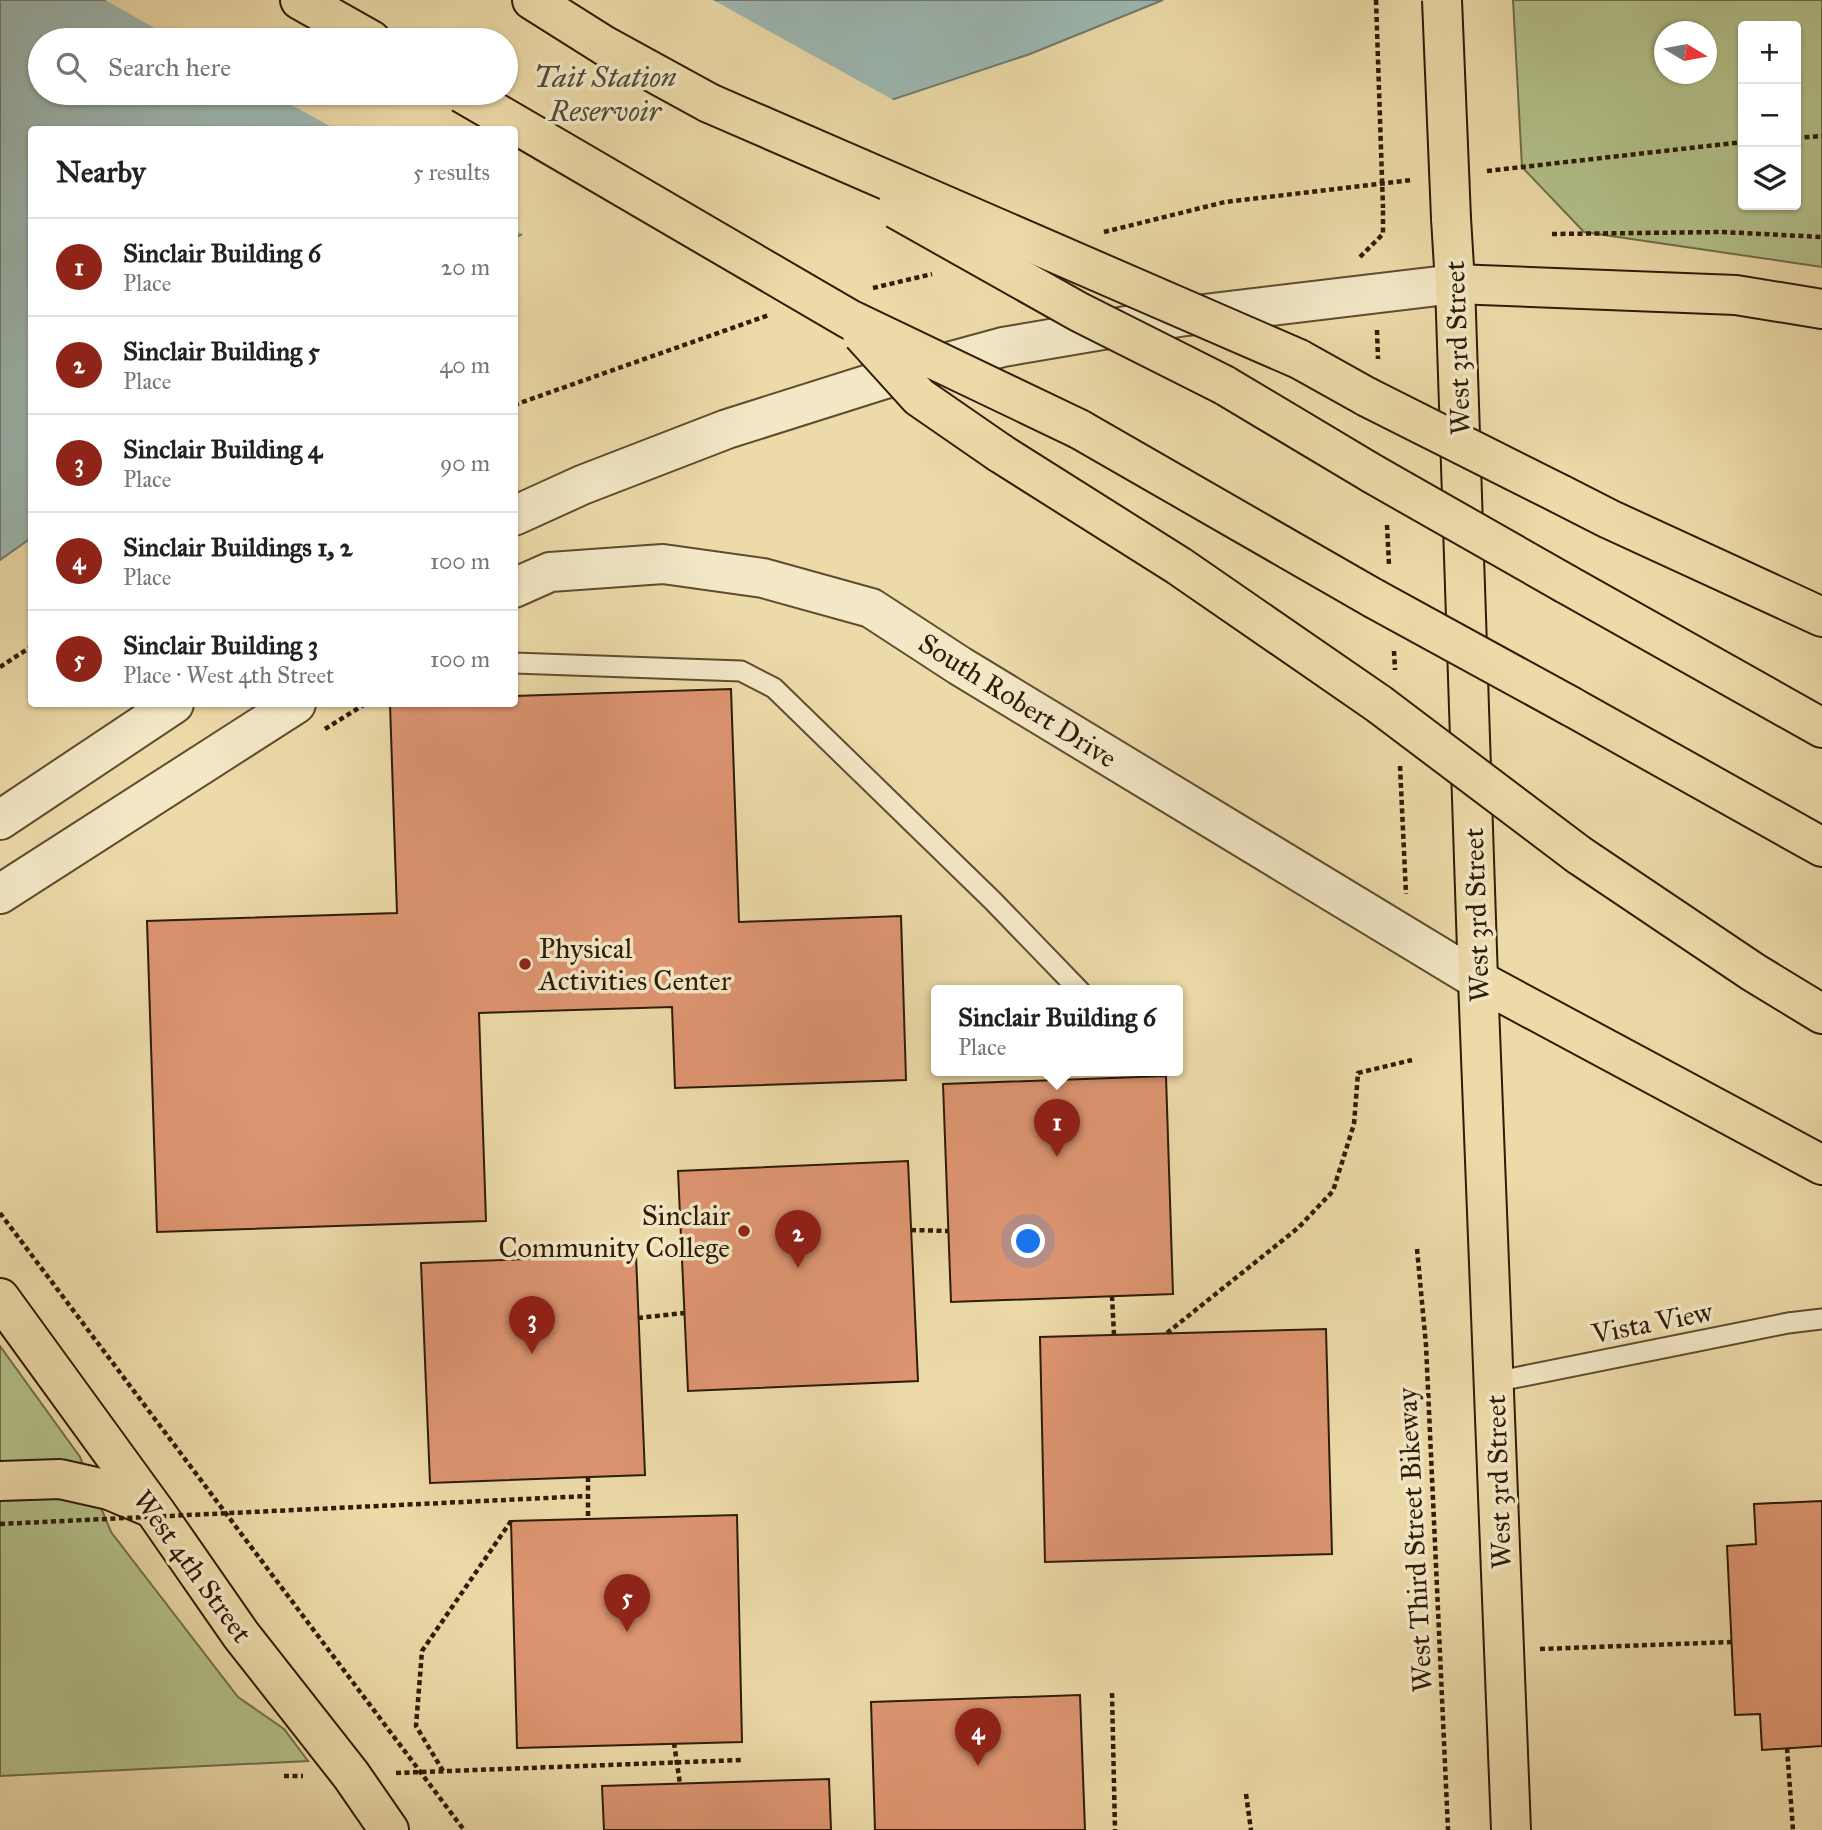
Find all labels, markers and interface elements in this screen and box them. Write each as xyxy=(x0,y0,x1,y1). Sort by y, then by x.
north arrow xyxy=(1654,21,1717,84)
map controls xyxy=(1738,21,1801,210)
button: + xyxy=(1738,21,1801,84)
search box xyxy=(28,28,518,105)
icon: search xyxy=(52,48,90,86)
text: Search here xyxy=(108,51,231,83)
water label: Tait Station Reservoir xyxy=(534,59,677,129)
button: − xyxy=(1738,84,1801,147)
button: layers xyxy=(1738,147,1801,210)
text: Nearby xyxy=(56,154,146,190)
text: 5 results xyxy=(413,158,490,186)
text: Sinclair Building 6 xyxy=(123,237,321,269)
text: 1 xyxy=(74,253,84,281)
text: 20 m xyxy=(441,253,490,281)
street label: West 3rd Street xyxy=(1437,260,1478,436)
text: Place xyxy=(123,269,171,297)
text: Sinclair Building 5 xyxy=(123,335,320,367)
text: 2 xyxy=(73,351,85,379)
text: 40 m xyxy=(440,351,490,379)
text: Place xyxy=(123,367,171,395)
text: Sinclair Building 4 xyxy=(123,433,322,465)
text: 3 xyxy=(74,449,84,477)
text: 90 m xyxy=(440,449,490,477)
text: Place xyxy=(123,465,171,493)
text: Sinclair Buildings 1, 2 xyxy=(123,531,353,563)
text: 4 xyxy=(73,547,85,575)
text: 100 m xyxy=(430,547,490,575)
text: Place xyxy=(123,563,171,591)
street label: South Robert Drive xyxy=(912,625,1123,775)
text: Sinclair Building 3 xyxy=(123,629,318,661)
text: 5 xyxy=(74,645,84,673)
text: 100 m xyxy=(430,645,490,673)
text: Place · West 4th Street xyxy=(123,661,334,689)
street label: West 3rd Street xyxy=(1456,827,1497,1003)
place label: Physical Activities Center xyxy=(538,931,732,998)
marker: Physical Activities Center xyxy=(517,956,533,972)
popup xyxy=(931,985,1183,1076)
text: Sinclair Building 6 xyxy=(958,1001,1156,1033)
text: Place xyxy=(958,1033,1006,1061)
pin: 1 xyxy=(1034,1099,1080,1157)
place label: Sinclair Community College xyxy=(498,1198,730,1265)
pin: 2 xyxy=(775,1210,821,1268)
marker: Sinclair Community College xyxy=(736,1223,752,1239)
your location xyxy=(1011,1224,1045,1258)
street label: Vista View xyxy=(1588,1294,1716,1352)
pin: 3 xyxy=(509,1296,555,1354)
street label: West Third Street Bikeway xyxy=(1389,1386,1440,1693)
street label: West 3rd Street xyxy=(1478,1394,1519,1570)
street label: West 4th Street xyxy=(126,1483,260,1649)
pin: 5 xyxy=(604,1574,650,1632)
pin: 4 xyxy=(955,1708,1001,1766)

